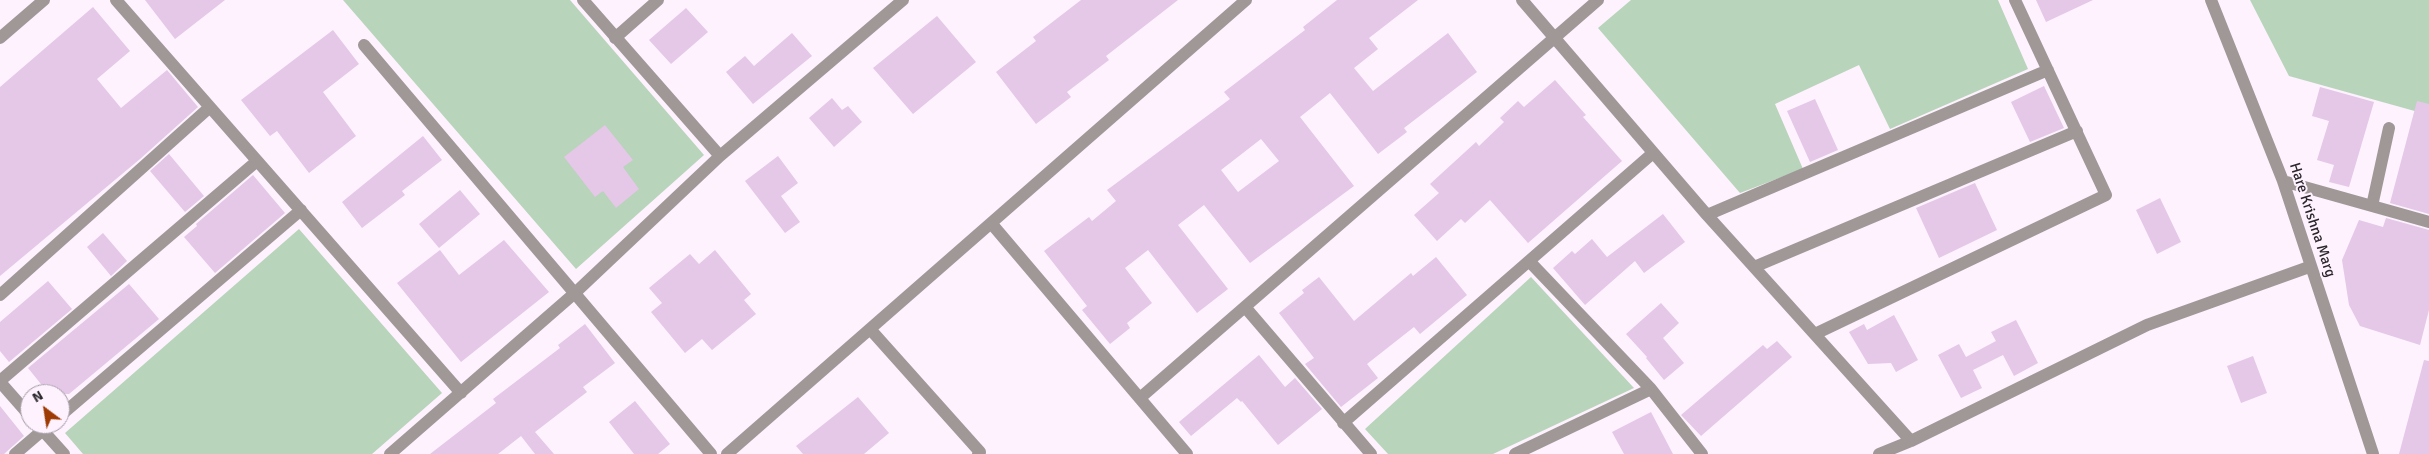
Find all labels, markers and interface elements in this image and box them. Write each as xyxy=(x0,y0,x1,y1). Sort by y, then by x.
street label: Hare Krishna Marg xyxy=(2285,160,2339,280)
north arrow xyxy=(20,384,70,434)
text: N xyxy=(29,387,46,406)

